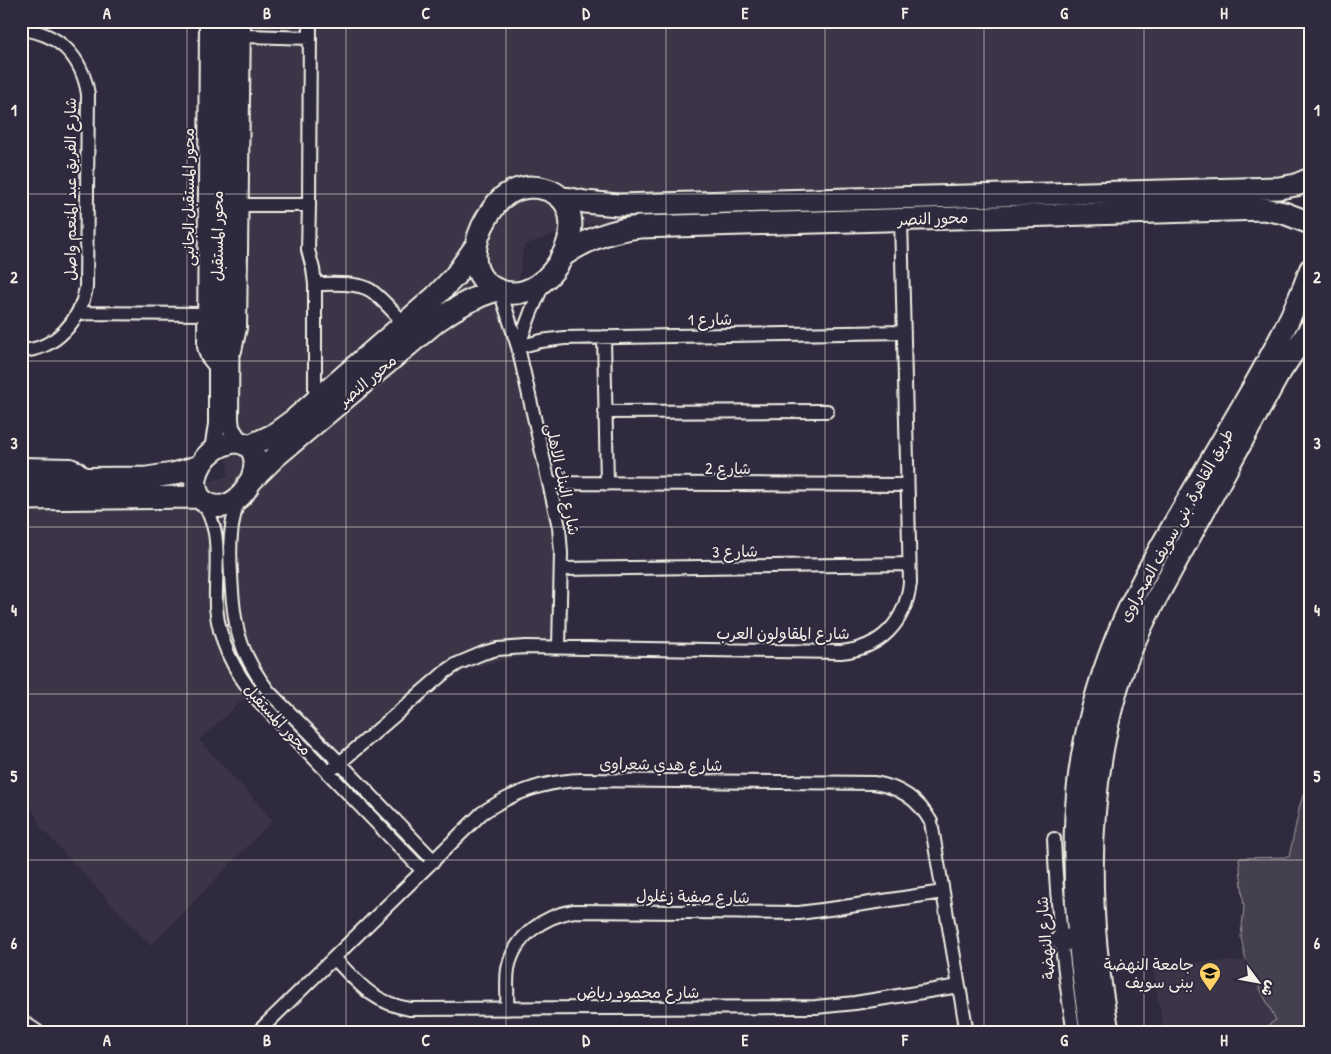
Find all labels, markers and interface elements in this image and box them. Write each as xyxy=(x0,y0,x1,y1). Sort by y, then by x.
text: A xyxy=(103,2,111,24)
text: B xyxy=(263,2,271,24)
text: C xyxy=(422,2,431,24)
text: D xyxy=(582,2,590,24)
text: E xyxy=(741,2,749,24)
text: F xyxy=(901,2,909,24)
text: G xyxy=(1060,2,1068,24)
text: H xyxy=(1220,2,1228,24)
street label: شارع الفريق عبد المنعم واصل xyxy=(59,97,83,281)
text: 1 xyxy=(11,99,17,121)
text: 1 xyxy=(1314,99,1320,121)
street label: محور المستقبل الجانبى xyxy=(177,128,199,266)
street label: محور المستقبل xyxy=(206,191,228,281)
street label: محور النصر xyxy=(895,206,969,230)
text: 2 xyxy=(10,266,18,288)
text: 2 xyxy=(1313,266,1321,288)
street label: شارع 1 xyxy=(688,308,732,331)
street label: محور النصر xyxy=(331,349,401,412)
street label: شارع البنك الاهلى xyxy=(539,421,586,537)
street label: طريق القاهرة, بنى سويف الصحراوى xyxy=(1113,424,1239,626)
text: 3 xyxy=(10,432,18,454)
text: 3 xyxy=(1313,432,1321,454)
street label: شارع 2 xyxy=(705,457,751,480)
street label: شارع 3 xyxy=(712,540,758,563)
text: 4 xyxy=(11,599,17,621)
text: 4 xyxy=(1314,599,1320,621)
street label: شارع المقاولون العرب xyxy=(716,622,850,645)
street label: محور المستقبل xyxy=(239,678,317,760)
street label: شارع هدي شعراوى xyxy=(599,752,723,777)
text: 5 xyxy=(11,765,18,787)
text: 5 xyxy=(1314,765,1321,787)
street label: شارع صفية زغلول xyxy=(636,884,750,909)
street label: شارع النهضة xyxy=(1030,895,1061,980)
text: 6 xyxy=(11,932,18,954)
text: 6 xyxy=(1314,932,1321,954)
place label: جامعة النهضة ببنى سويف xyxy=(1104,953,1194,993)
north arrow xyxy=(1234,956,1284,1006)
school or university icon: جامعة النهضة ببنى سويف xyxy=(1198,961,1222,992)
text: ش xyxy=(1257,978,1282,1001)
street label: شارع محمود رياض xyxy=(577,981,699,1004)
text: A xyxy=(103,1029,111,1051)
text: B xyxy=(263,1029,271,1051)
text: C xyxy=(422,1029,431,1051)
text: D xyxy=(582,1029,590,1051)
text: E xyxy=(741,1029,749,1051)
text: F xyxy=(901,1029,909,1051)
text: G xyxy=(1060,1029,1068,1051)
text: H xyxy=(1220,1029,1228,1051)

